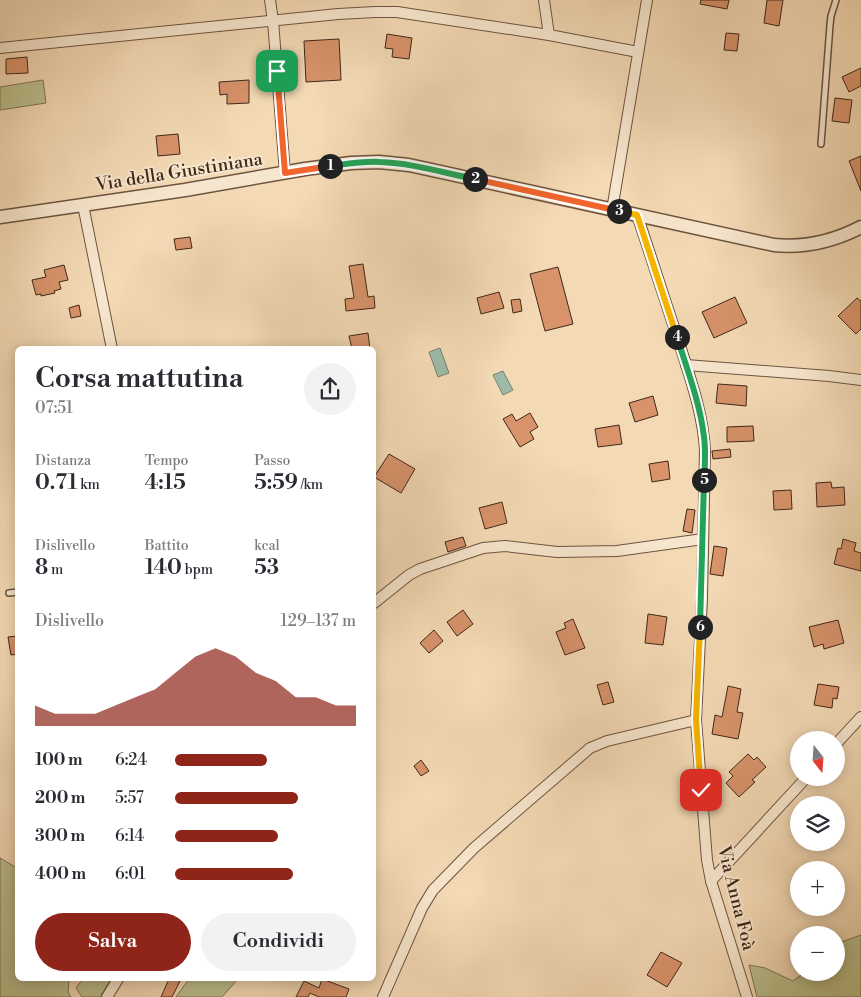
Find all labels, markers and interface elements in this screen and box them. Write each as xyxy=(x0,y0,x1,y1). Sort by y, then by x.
pin xyxy=(256,50,298,92)
icon: arrive xyxy=(263,57,291,85)
street label: Via della Giustiniana xyxy=(93,147,265,197)
pin: 1 xyxy=(318,154,342,178)
text: 1 xyxy=(327,157,334,175)
pin: 2 xyxy=(462,166,488,192)
text: 2 xyxy=(471,170,480,188)
pin: 3 xyxy=(606,198,632,224)
text: 3 xyxy=(615,202,624,220)
pin: 4 xyxy=(664,324,690,350)
text: 4 xyxy=(673,328,682,346)
text: Corsa mattutina xyxy=(35,361,244,396)
button: share xyxy=(304,363,356,415)
text: 07:51 xyxy=(35,398,73,418)
text: Distanza xyxy=(35,452,91,470)
text: Tempo xyxy=(145,452,188,470)
text: Passo xyxy=(254,452,290,470)
pin: 5 xyxy=(692,468,716,492)
text: 0.71 xyxy=(35,470,77,496)
text: 4:15 xyxy=(145,470,186,496)
text: 5:59 xyxy=(254,470,298,496)
text: 5 xyxy=(700,471,709,489)
text: km xyxy=(77,476,100,494)
text: /km xyxy=(298,476,323,494)
text: Dislivello xyxy=(35,537,95,555)
text: Battito xyxy=(145,537,189,555)
text: kcal xyxy=(254,537,280,555)
text: 8 xyxy=(35,555,48,581)
text: 140 xyxy=(145,555,182,581)
text: 53 xyxy=(254,555,279,581)
text: m xyxy=(48,561,63,579)
text: bpm xyxy=(182,561,213,579)
text: Dislivello xyxy=(35,611,104,631)
text: 129–137 m xyxy=(281,611,356,631)
pin: 6 xyxy=(688,614,712,640)
text: 6 xyxy=(696,618,705,636)
north arrow xyxy=(790,731,845,786)
map controls xyxy=(790,731,845,981)
text: 100 m xyxy=(35,750,83,770)
text: 6:24 xyxy=(115,750,147,770)
pin xyxy=(680,769,722,811)
icon: check xyxy=(687,776,715,804)
text: 200 m xyxy=(35,788,85,808)
text: 5:57 xyxy=(115,788,144,808)
button: layers xyxy=(790,796,845,851)
text: 300 m xyxy=(35,826,85,846)
text: 6:14 xyxy=(115,826,144,846)
street label: Via Anna Foà xyxy=(712,842,760,954)
button: + xyxy=(790,861,845,916)
text: 400 m xyxy=(35,864,86,884)
text: 6:01 xyxy=(115,864,145,884)
button: Salva xyxy=(35,913,191,971)
button: Condividi xyxy=(201,913,356,971)
button: − xyxy=(790,926,845,981)

